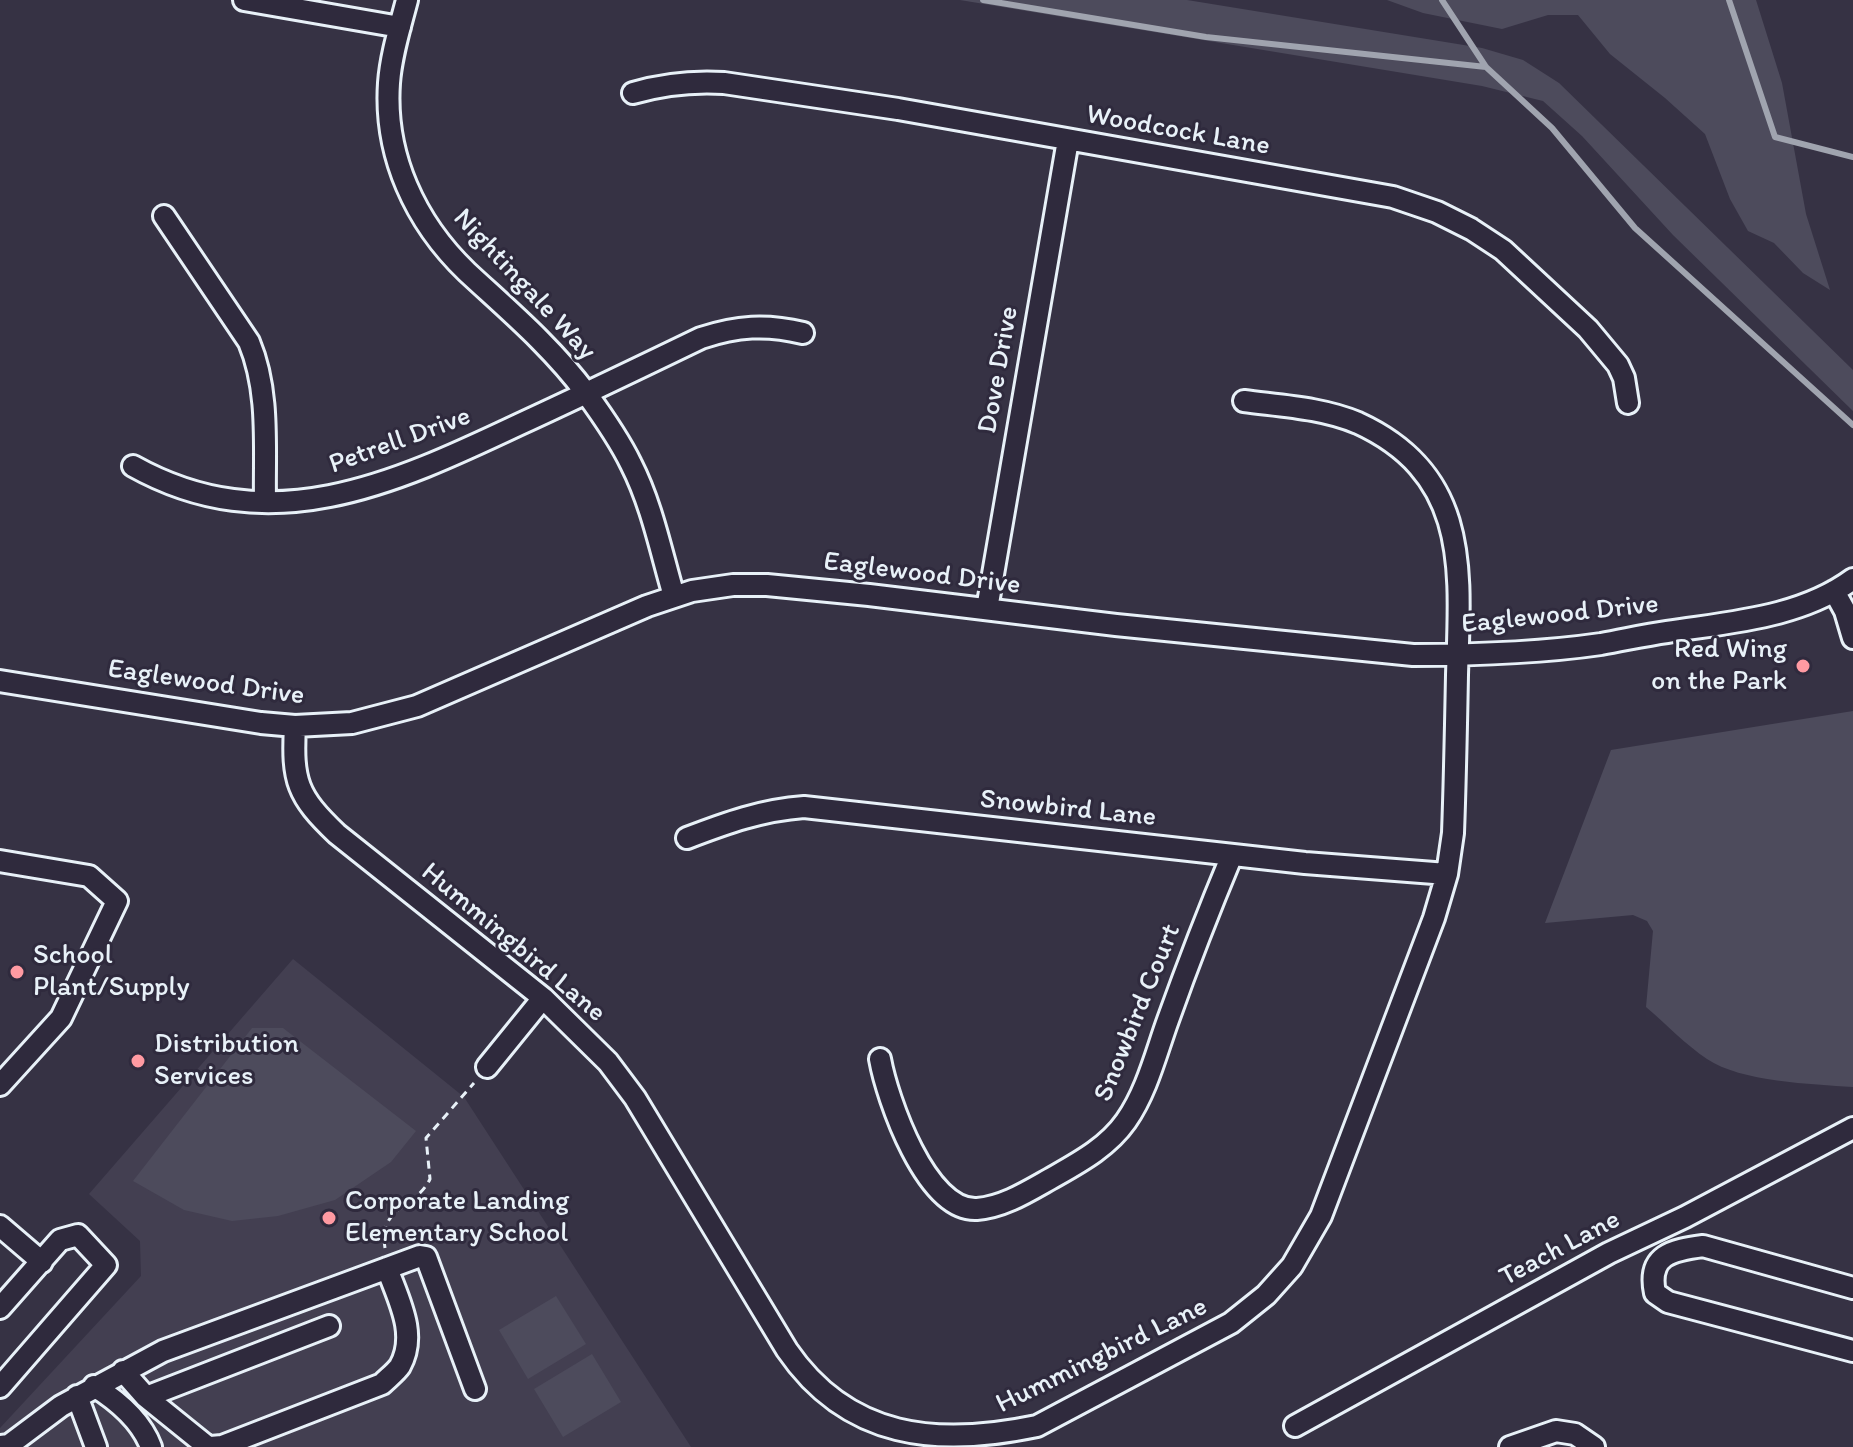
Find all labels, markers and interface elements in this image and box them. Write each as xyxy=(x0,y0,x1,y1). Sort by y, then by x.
street label: Woodcock Lane xyxy=(1084,98,1272,164)
street label: Nightingale Way xyxy=(445,202,603,368)
street label: Dove Drive xyxy=(971,304,1027,436)
street label: Petrell Drive xyxy=(325,400,475,482)
street label: Eaglewood Drive xyxy=(822,545,1022,603)
street label: Eaglewood Drive xyxy=(1460,588,1660,642)
place label: Red Wing on the Park xyxy=(1651,633,1787,699)
street label: Eaglewood Drive xyxy=(106,653,306,713)
marker: Red Wing on the Park xyxy=(1794,657,1812,675)
street label: Snowbird Lane xyxy=(978,783,1158,835)
street label: Hummingbird Lane xyxy=(414,856,612,1030)
street label: Snowbird Court xyxy=(1087,919,1189,1107)
place label: School Plant/Supply xyxy=(33,939,190,1005)
marker: School Plant/Supply xyxy=(8,963,26,981)
place label: Distribution Services xyxy=(154,1028,299,1094)
marker: Distribution Services xyxy=(129,1052,147,1070)
place label: Corporate Landing Elementary School xyxy=(345,1185,569,1251)
street label: Teach Lane xyxy=(1494,1203,1626,1295)
marker: Corporate Landing Elementary School xyxy=(320,1209,338,1227)
street label: Hummingbird Lane xyxy=(991,1290,1213,1422)

